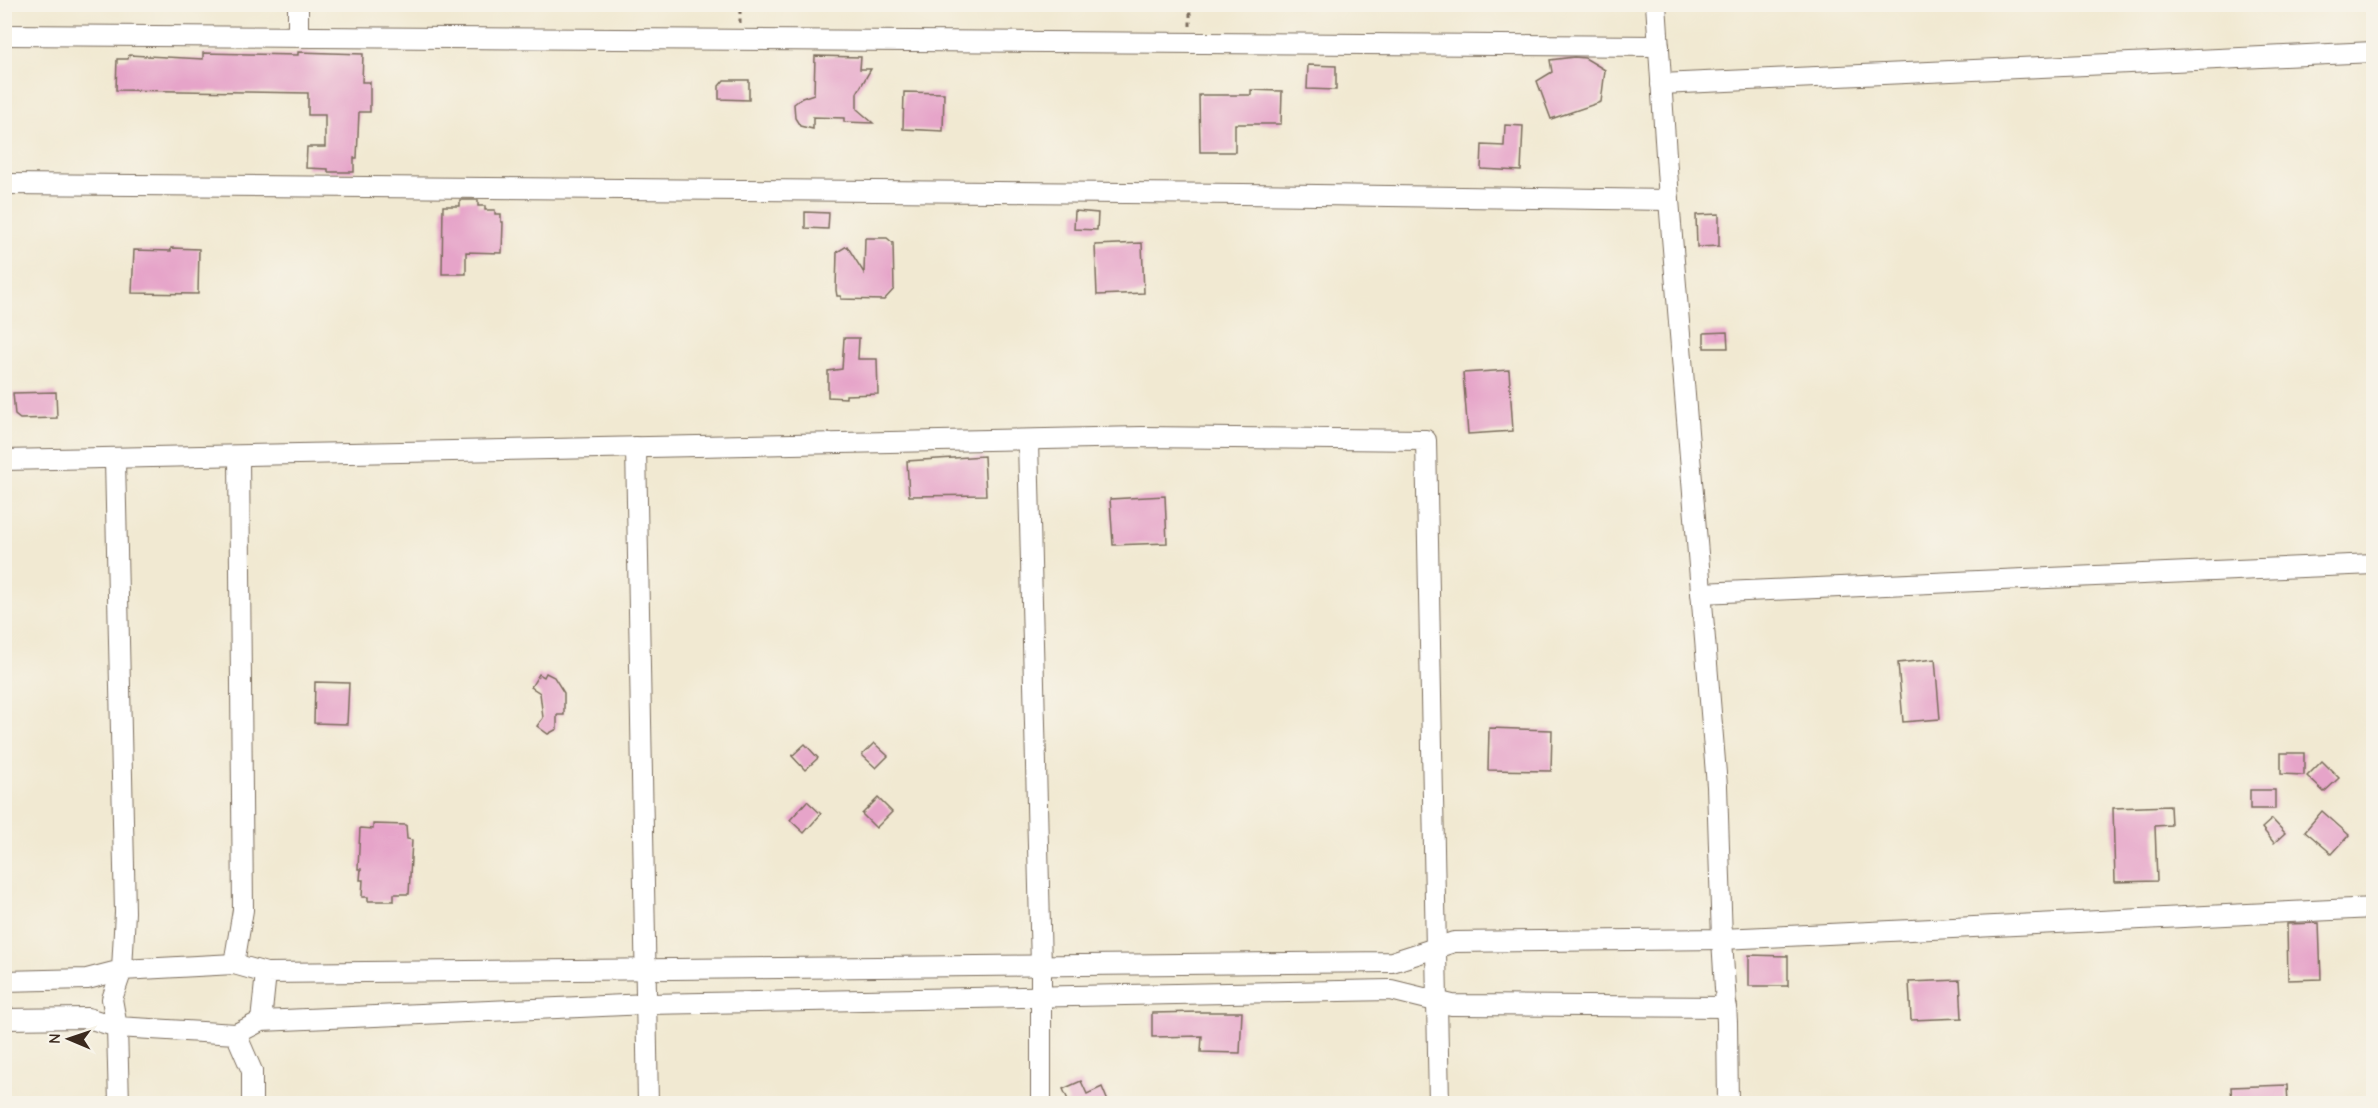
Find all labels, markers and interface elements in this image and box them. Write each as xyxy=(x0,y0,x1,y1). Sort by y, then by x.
north arrow xyxy=(39,1009,99,1069)
text: N xyxy=(46,1033,64,1044)

